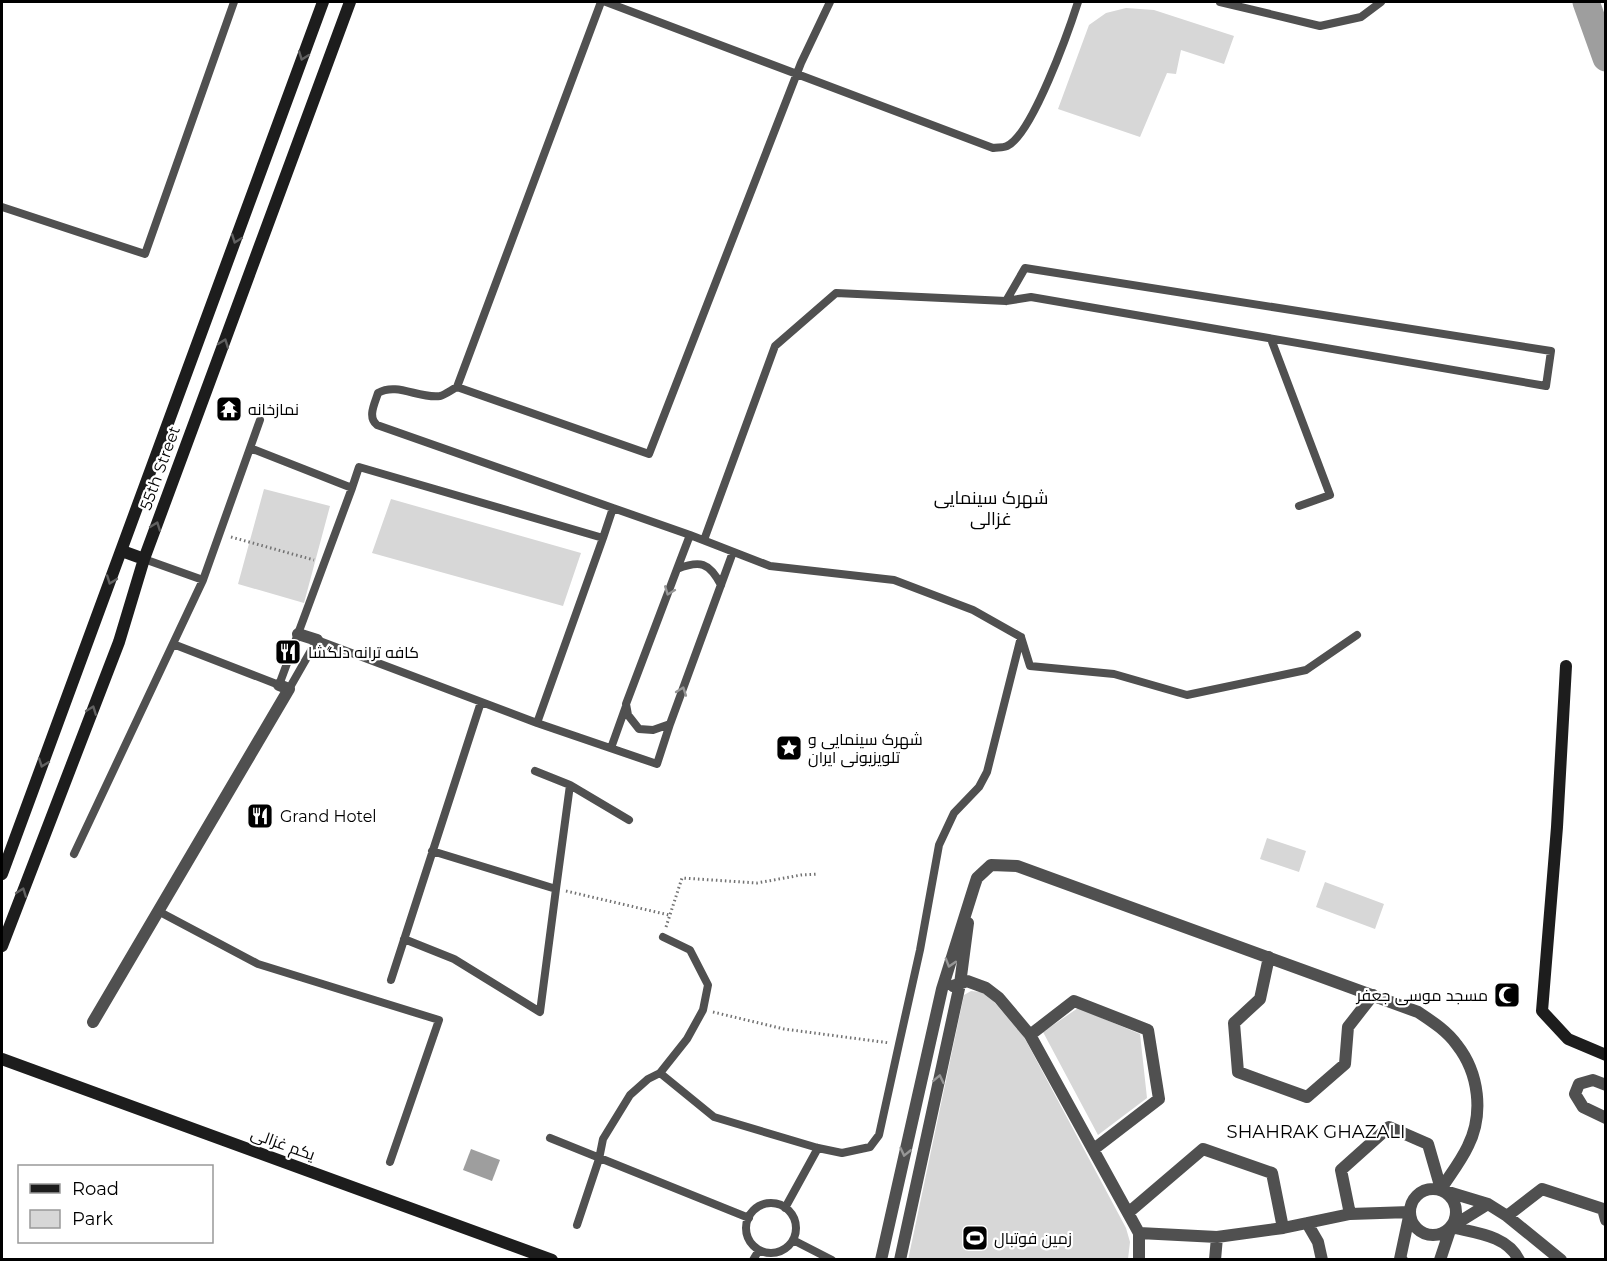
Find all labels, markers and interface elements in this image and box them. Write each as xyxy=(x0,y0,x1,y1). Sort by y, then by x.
one-way arrow xyxy=(298,50,310,61)
one-way arrow xyxy=(230,234,243,244)
one-way arrow xyxy=(216,338,229,348)
temple icon: نمازخانه xyxy=(214,394,244,424)
place label: نمازخانه xyxy=(248,400,299,419)
street label: 55th Street xyxy=(136,423,184,513)
district label: شهرک سینمایی غزالی xyxy=(934,487,1048,530)
one-way arrow xyxy=(149,521,162,531)
one-way arrow xyxy=(105,574,118,585)
one-way arrow xyxy=(663,586,676,596)
restaurant icon: کافه ترانه دلگشا xyxy=(273,637,303,667)
place label: کافه ترانه دلگشا xyxy=(308,643,419,662)
one-way arrow xyxy=(675,686,688,697)
one-way arrow xyxy=(85,705,98,715)
place label: شهرک سینمایی و تلویزیونی ایران xyxy=(808,730,923,768)
place icon: شهرک سینمایی و تلویزیونی ایران xyxy=(774,733,804,763)
one-way arrow xyxy=(37,757,50,768)
restaurant icon: Grand Hotel xyxy=(245,801,275,831)
place label: Grand Hotel xyxy=(280,807,377,826)
one-way arrow xyxy=(15,887,28,898)
one-way arrow xyxy=(945,957,957,967)
mosque icon: مسجد موسی جعفر xyxy=(1492,980,1522,1010)
place label: مسجد موسی جعفر xyxy=(1355,986,1488,1006)
one-way arrow xyxy=(932,1074,945,1084)
district label: SHAHRAK GHAZALI xyxy=(1227,1121,1405,1143)
street label: یکم غزالی xyxy=(248,1124,318,1166)
one-way arrow xyxy=(899,1147,912,1157)
legend xyxy=(18,1165,213,1243)
text: Road xyxy=(72,1178,119,1200)
text: Park xyxy=(72,1208,113,1230)
sports icon: زمین فوتبال xyxy=(960,1223,990,1253)
place label: زمین فوتبال xyxy=(994,1229,1072,1249)

